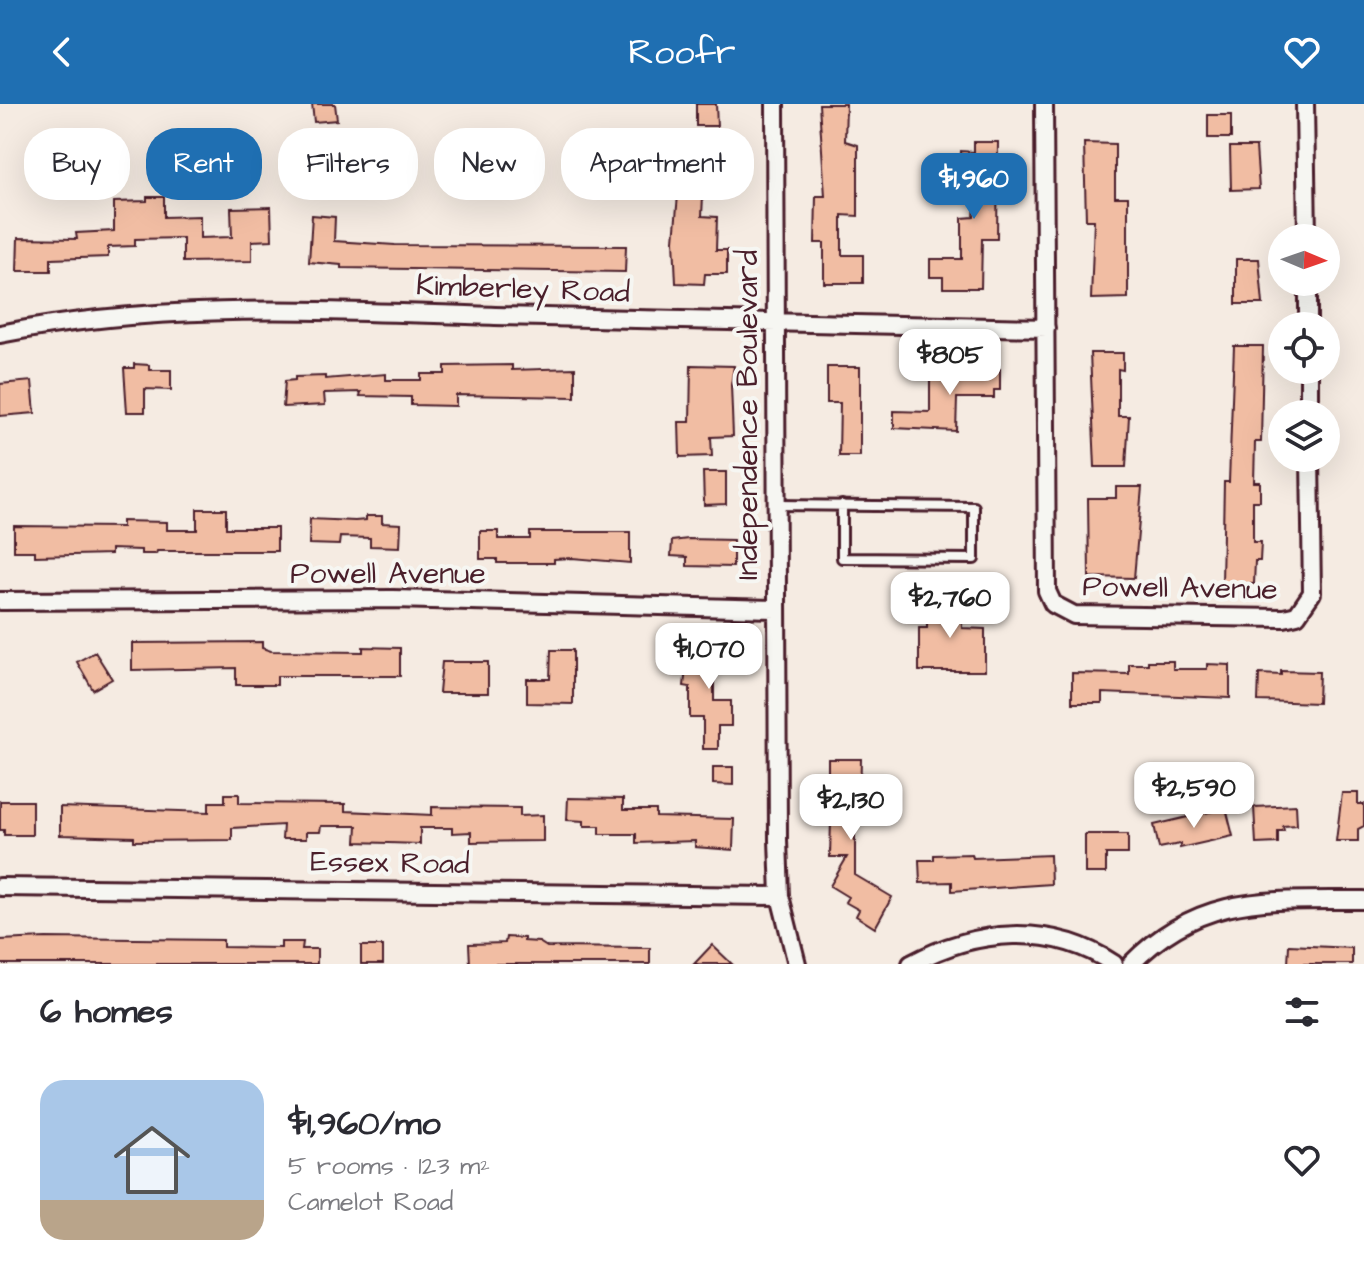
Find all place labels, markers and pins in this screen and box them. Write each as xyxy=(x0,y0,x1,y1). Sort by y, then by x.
pin: $1,960 xyxy=(909,153,1039,221)
pin: $805 xyxy=(903,329,997,397)
pin: $2,760 xyxy=(885,572,1015,640)
pin: $1,070 xyxy=(644,623,774,691)
pin: $2,590 xyxy=(1129,762,1259,830)
pin: $2,130 xyxy=(786,774,916,842)

